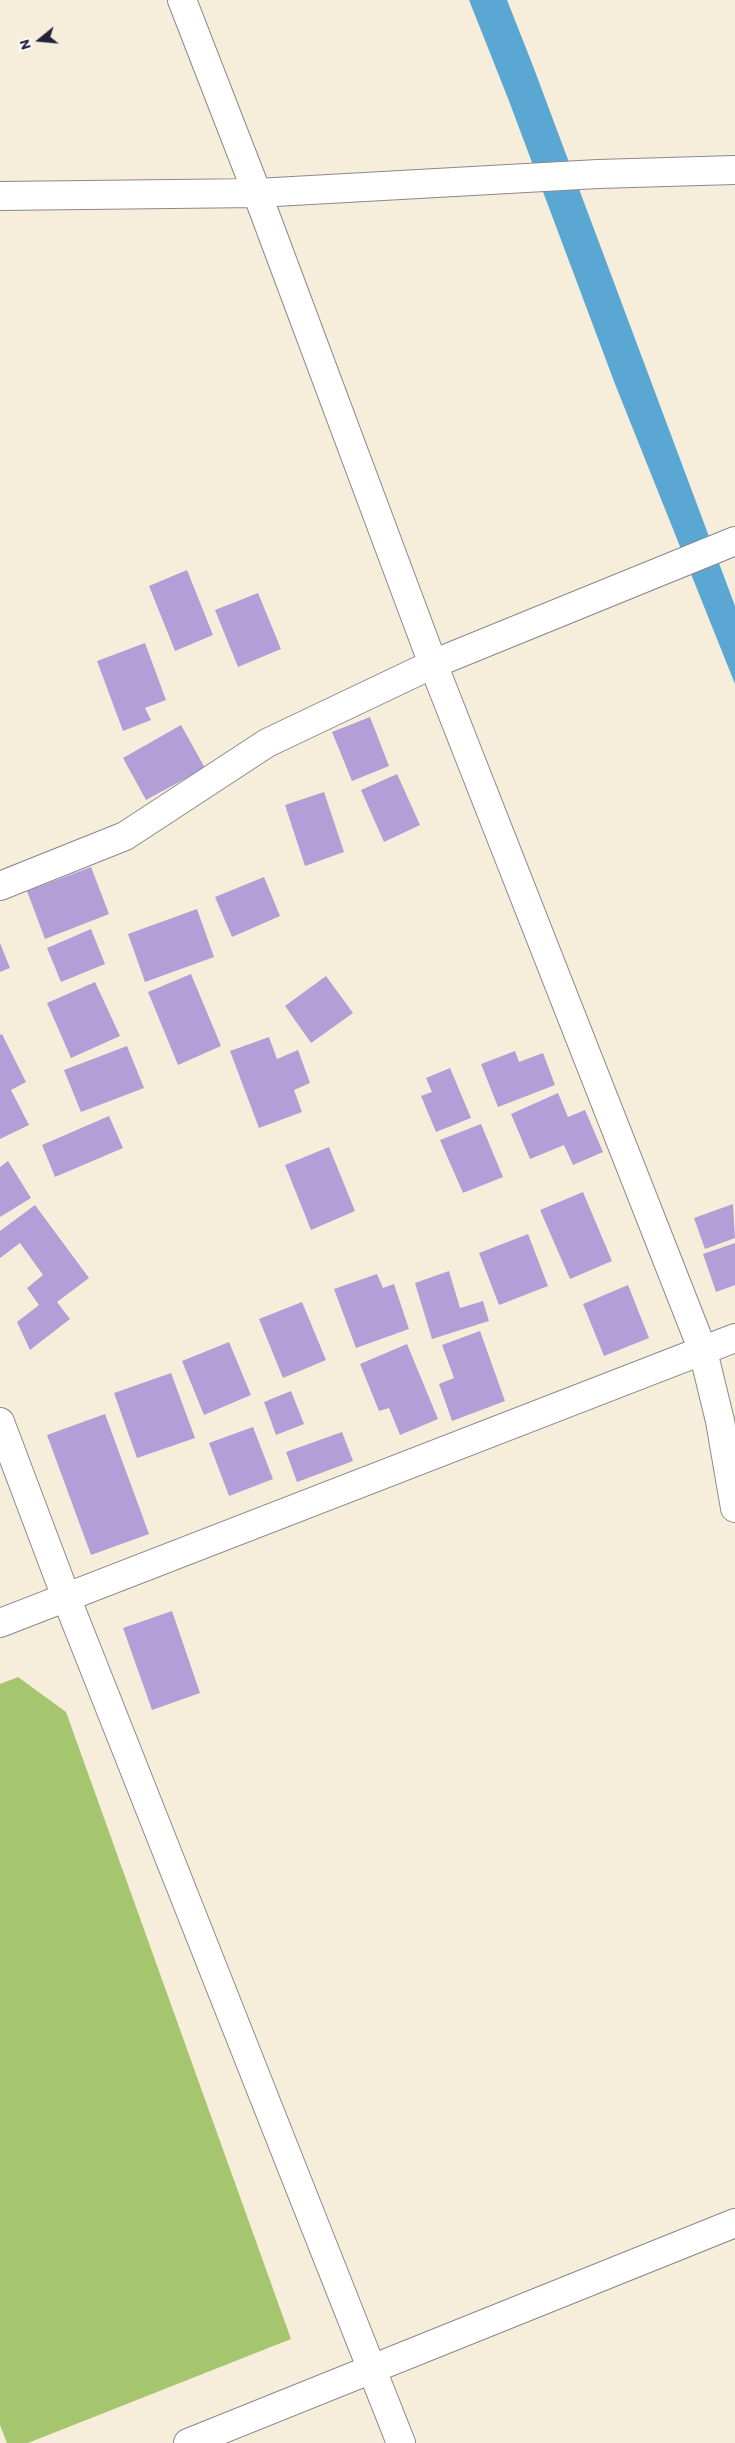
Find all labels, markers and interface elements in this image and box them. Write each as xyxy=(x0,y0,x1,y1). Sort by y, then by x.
north arrow xyxy=(15,15,65,65)
text: N xyxy=(16,38,35,52)

